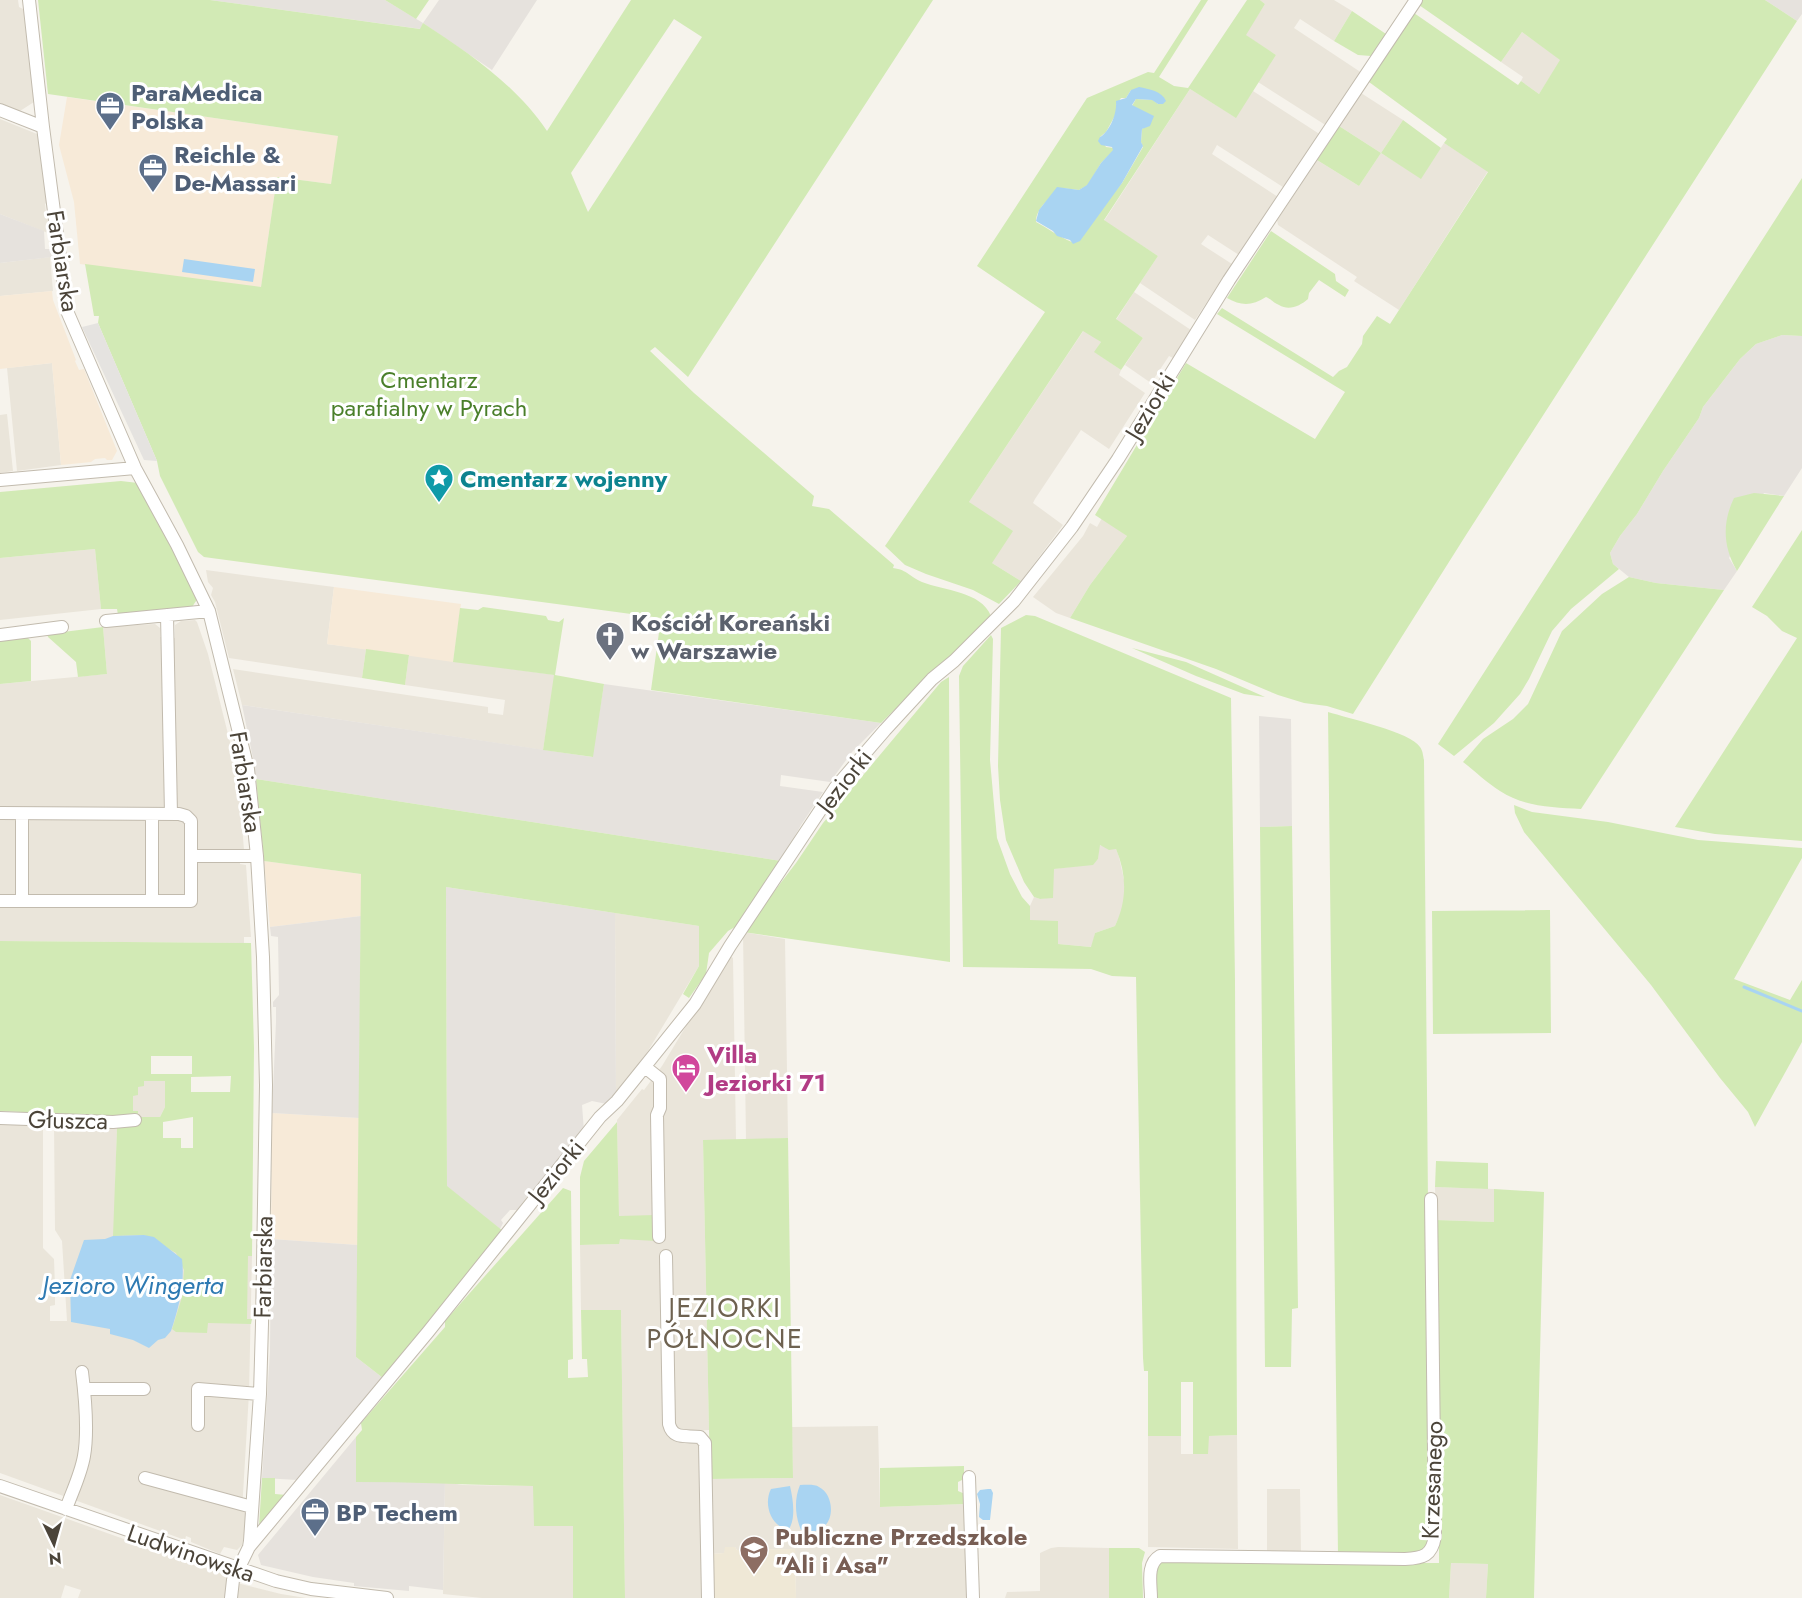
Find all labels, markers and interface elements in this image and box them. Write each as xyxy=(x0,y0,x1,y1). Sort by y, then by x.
place label: ParaMedica Polska xyxy=(131,75,262,138)
office icon: ParaMedica Polska xyxy=(94,90,126,132)
place label: Reichle & De-Massari xyxy=(174,137,296,200)
office icon: Reichle & De-Massari xyxy=(137,152,169,194)
street label: Farbiarska xyxy=(38,208,88,314)
park label: Cmentarz parafialny w Pyrach xyxy=(331,362,527,425)
street label: Jeziorki xyxy=(1115,366,1184,449)
place label: Cmentarz wojenny xyxy=(460,461,668,496)
place icon: Cmentarz wojenny xyxy=(423,462,455,504)
place label: Kościół Koreański w Warszawie xyxy=(630,605,830,668)
church icon: Kościół Koreański w Warszawie xyxy=(594,620,626,662)
street label: Farbiarska xyxy=(221,729,271,835)
street label: Jeziorki xyxy=(806,741,880,823)
place label: Villa Jeziorki 71 xyxy=(703,1037,826,1100)
hotel icon: Villa Jeziorki 71 xyxy=(670,1052,702,1094)
street label: Głuszca xyxy=(28,1102,108,1138)
street label: Jeziorki xyxy=(517,1132,593,1213)
street label: Farbiarska xyxy=(245,1215,281,1319)
water label: Jezioro Wingerta xyxy=(37,1266,224,1304)
district label: JEZIORKI PÓŁNOCNE xyxy=(647,1288,803,1358)
street label: Krzesanego xyxy=(1412,1420,1452,1540)
place label: BP Techem xyxy=(336,1495,458,1530)
office icon: BP Techem xyxy=(299,1496,331,1538)
north arrow xyxy=(24,1514,84,1574)
street label: Ludwinowska xyxy=(123,1515,259,1591)
place label: Publiczne Przedszkole "Ali i Asa" xyxy=(775,1519,1027,1582)
school or university icon: Publiczne Przedszkole "Ali i Asa" xyxy=(738,1534,770,1576)
text: N xyxy=(48,1546,63,1570)

